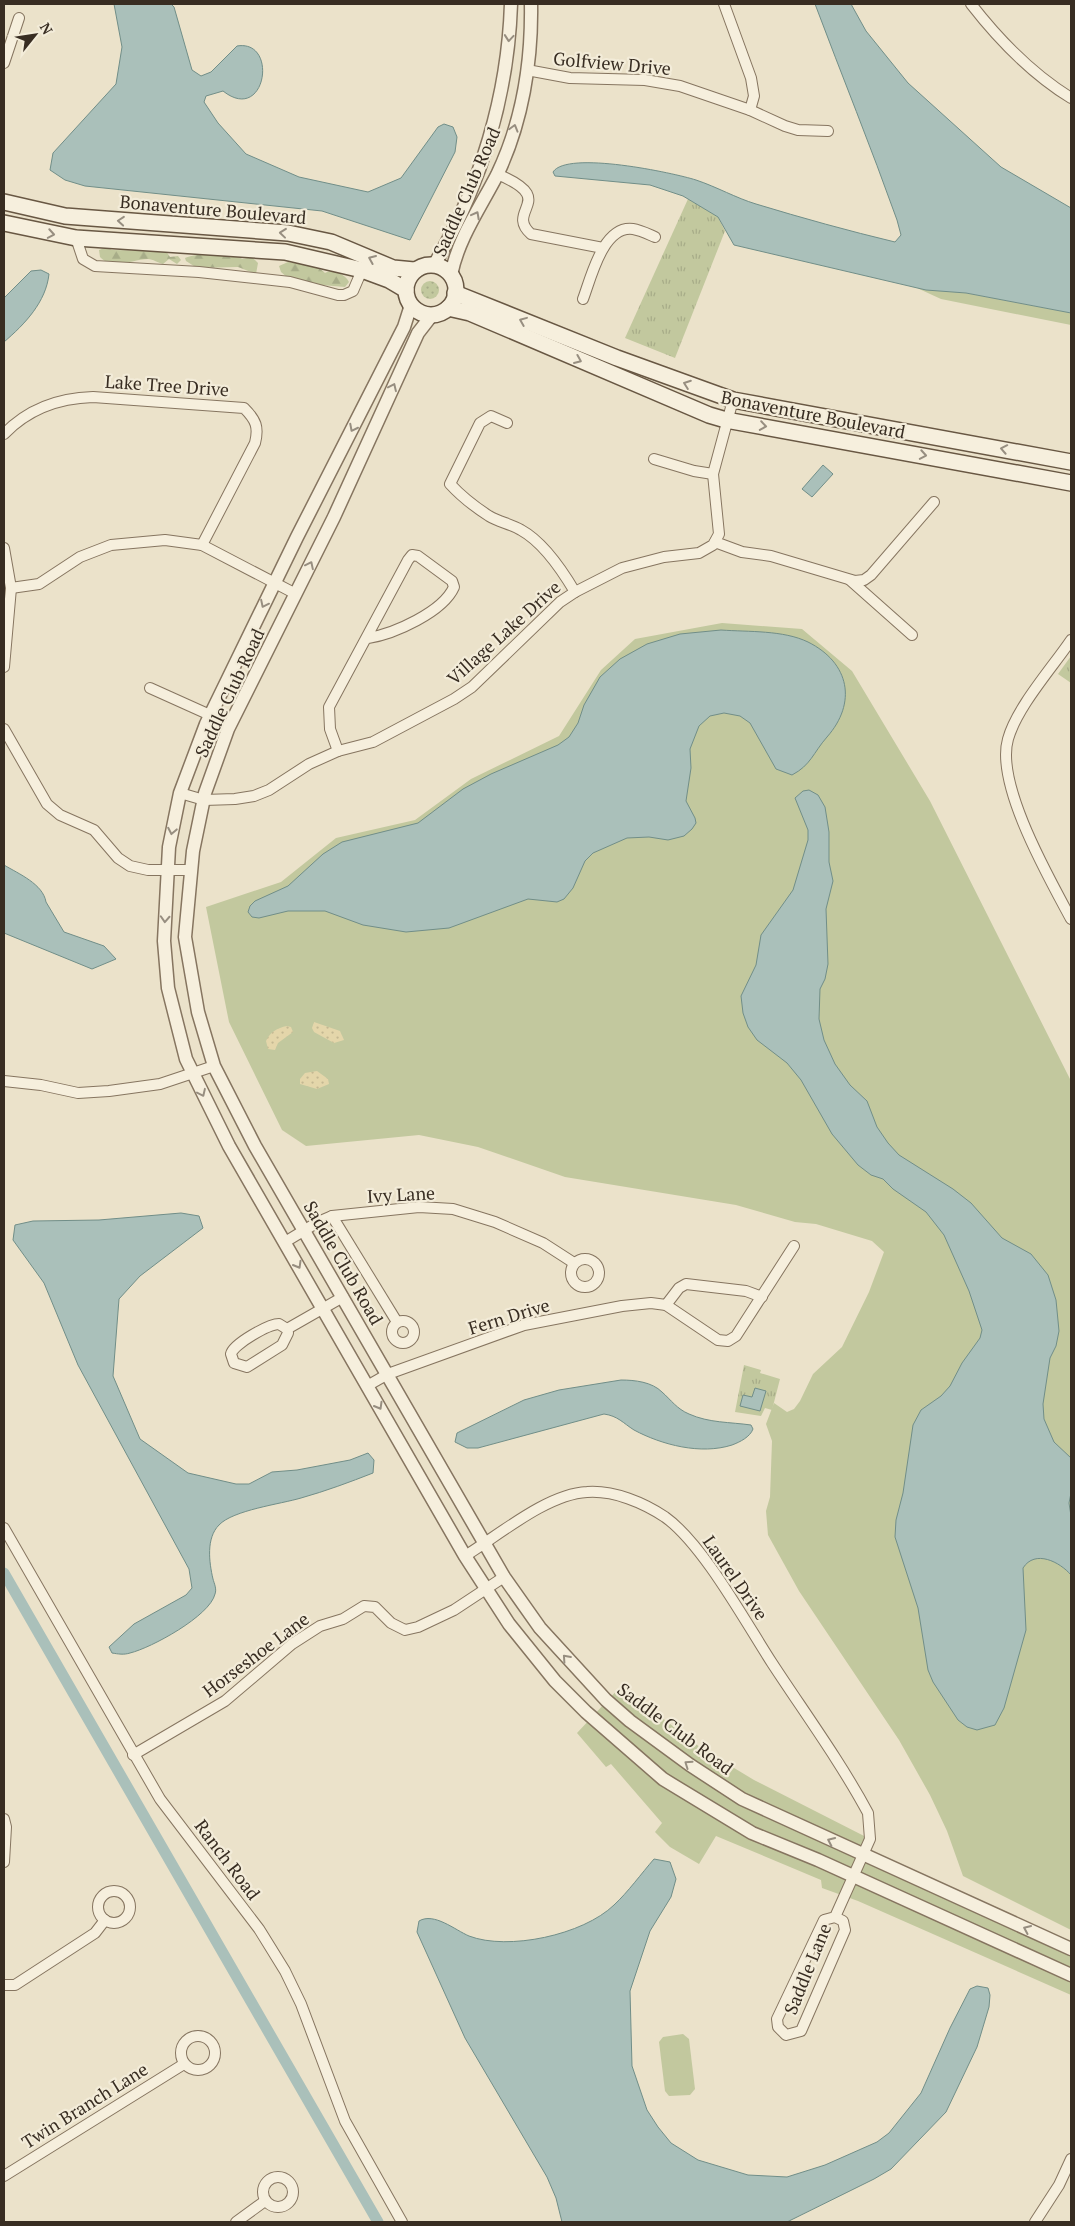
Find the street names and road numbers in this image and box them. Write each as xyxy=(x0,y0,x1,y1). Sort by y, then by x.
street label: Golfview Drive xyxy=(552,46,672,80)
street label: Saddle Club Road xyxy=(427,123,505,260)
street label: Bonaventure Boulevard xyxy=(119,189,307,229)
street label: Lake Tree Drive xyxy=(104,369,230,401)
street label: Bonaventure Boulevard xyxy=(719,384,907,444)
street label: Village Lake Drive xyxy=(441,575,565,690)
street label: Saddle Club Road xyxy=(189,624,269,761)
street label: Ivy Lane xyxy=(366,1180,436,1208)
street label: Saddle Club Road xyxy=(299,1196,389,1329)
street label: Fern Drive xyxy=(465,1292,552,1340)
street label: Laurel Drive xyxy=(698,1530,774,1624)
street label: Horseshoe Lane xyxy=(197,1606,313,1702)
street label: Saddle Club Road xyxy=(613,1677,738,1780)
street label: Ranch Road xyxy=(190,1814,266,1904)
street label: Saddle Lane xyxy=(778,1919,836,2018)
street label: Twin Branch Lane xyxy=(17,2057,152,2154)

